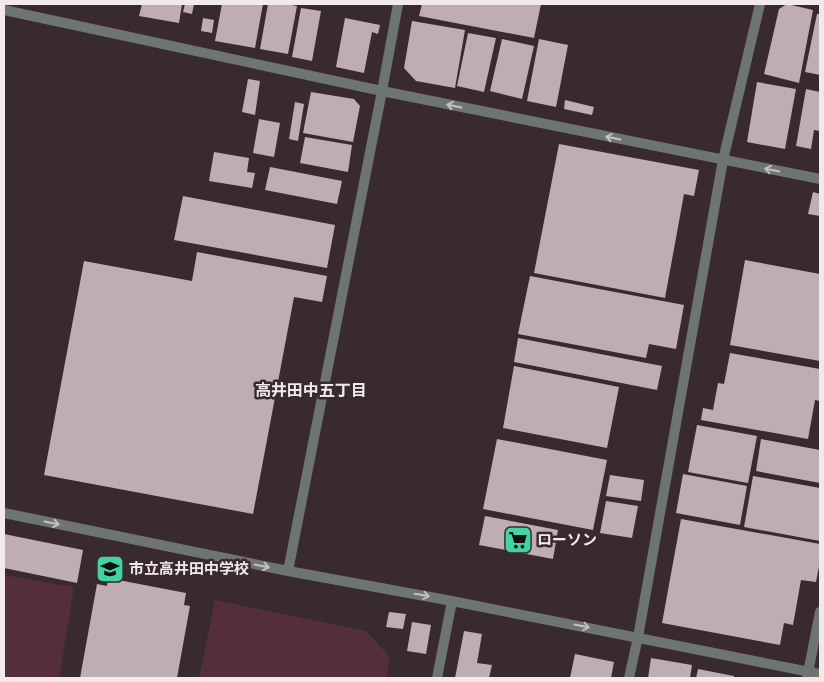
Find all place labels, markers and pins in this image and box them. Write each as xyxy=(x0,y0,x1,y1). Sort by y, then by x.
supermarket icon: ローソン xyxy=(503,525,533,555)
place label: ローソン xyxy=(537,529,597,552)
school or university icon: 市立高井田中学校 xyxy=(95,554,125,584)
place label: 市立高井田中学校 xyxy=(129,558,249,581)

